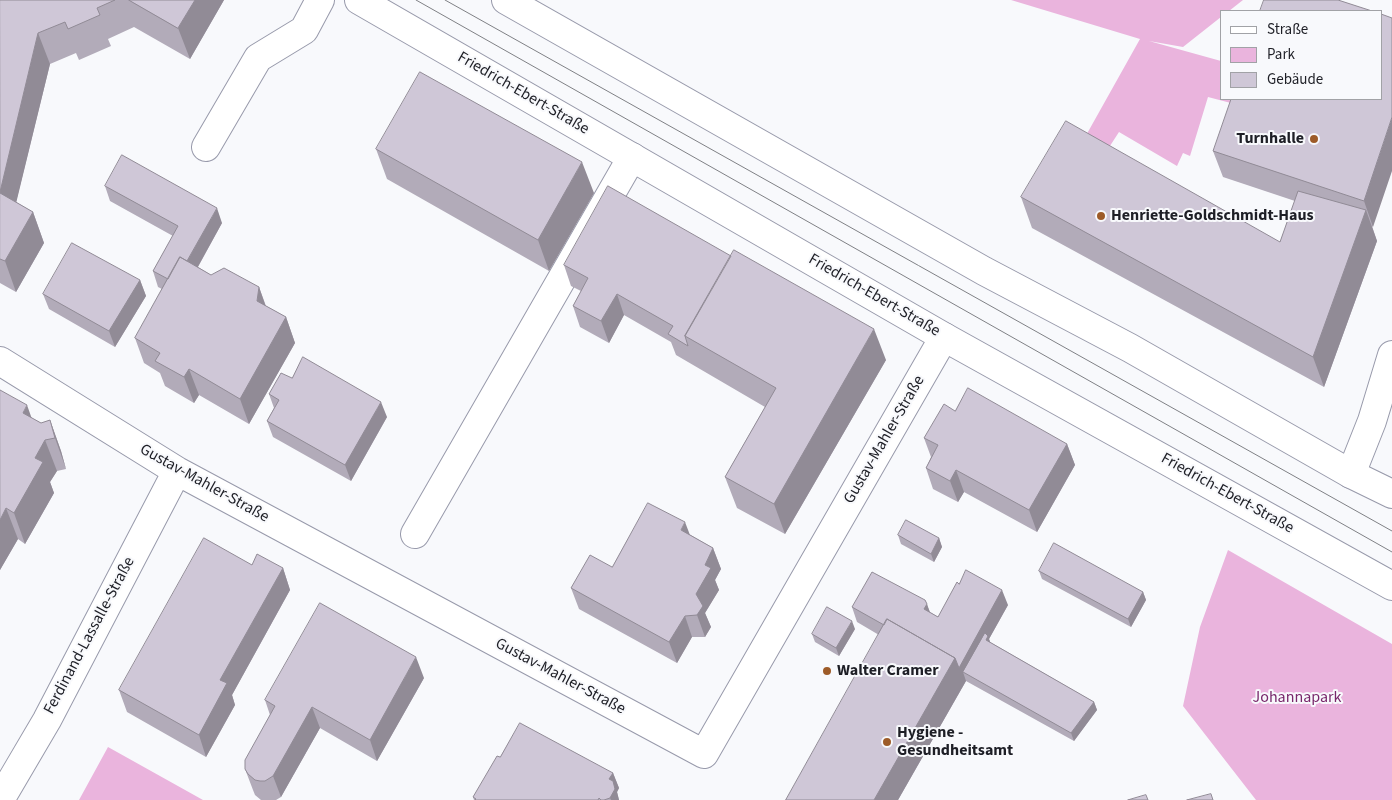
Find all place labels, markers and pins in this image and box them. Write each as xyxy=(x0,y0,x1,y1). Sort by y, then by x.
place label: Turnhalle xyxy=(1236,129,1304,149)
marker: Turnhalle xyxy=(1308,133,1320,145)
place label: Henriette-Goldschmidt-Haus xyxy=(1111,206,1314,226)
marker: Henriette-Goldschmidt-Haus xyxy=(1095,210,1107,222)
place label: Walter Cramer xyxy=(837,661,939,681)
marker: Walter Cramer xyxy=(821,665,833,677)
place label: Hygiene - Gesundheitsamt xyxy=(897,723,1013,761)
marker: Hygiene - Gesundheitsamt xyxy=(881,736,893,748)

